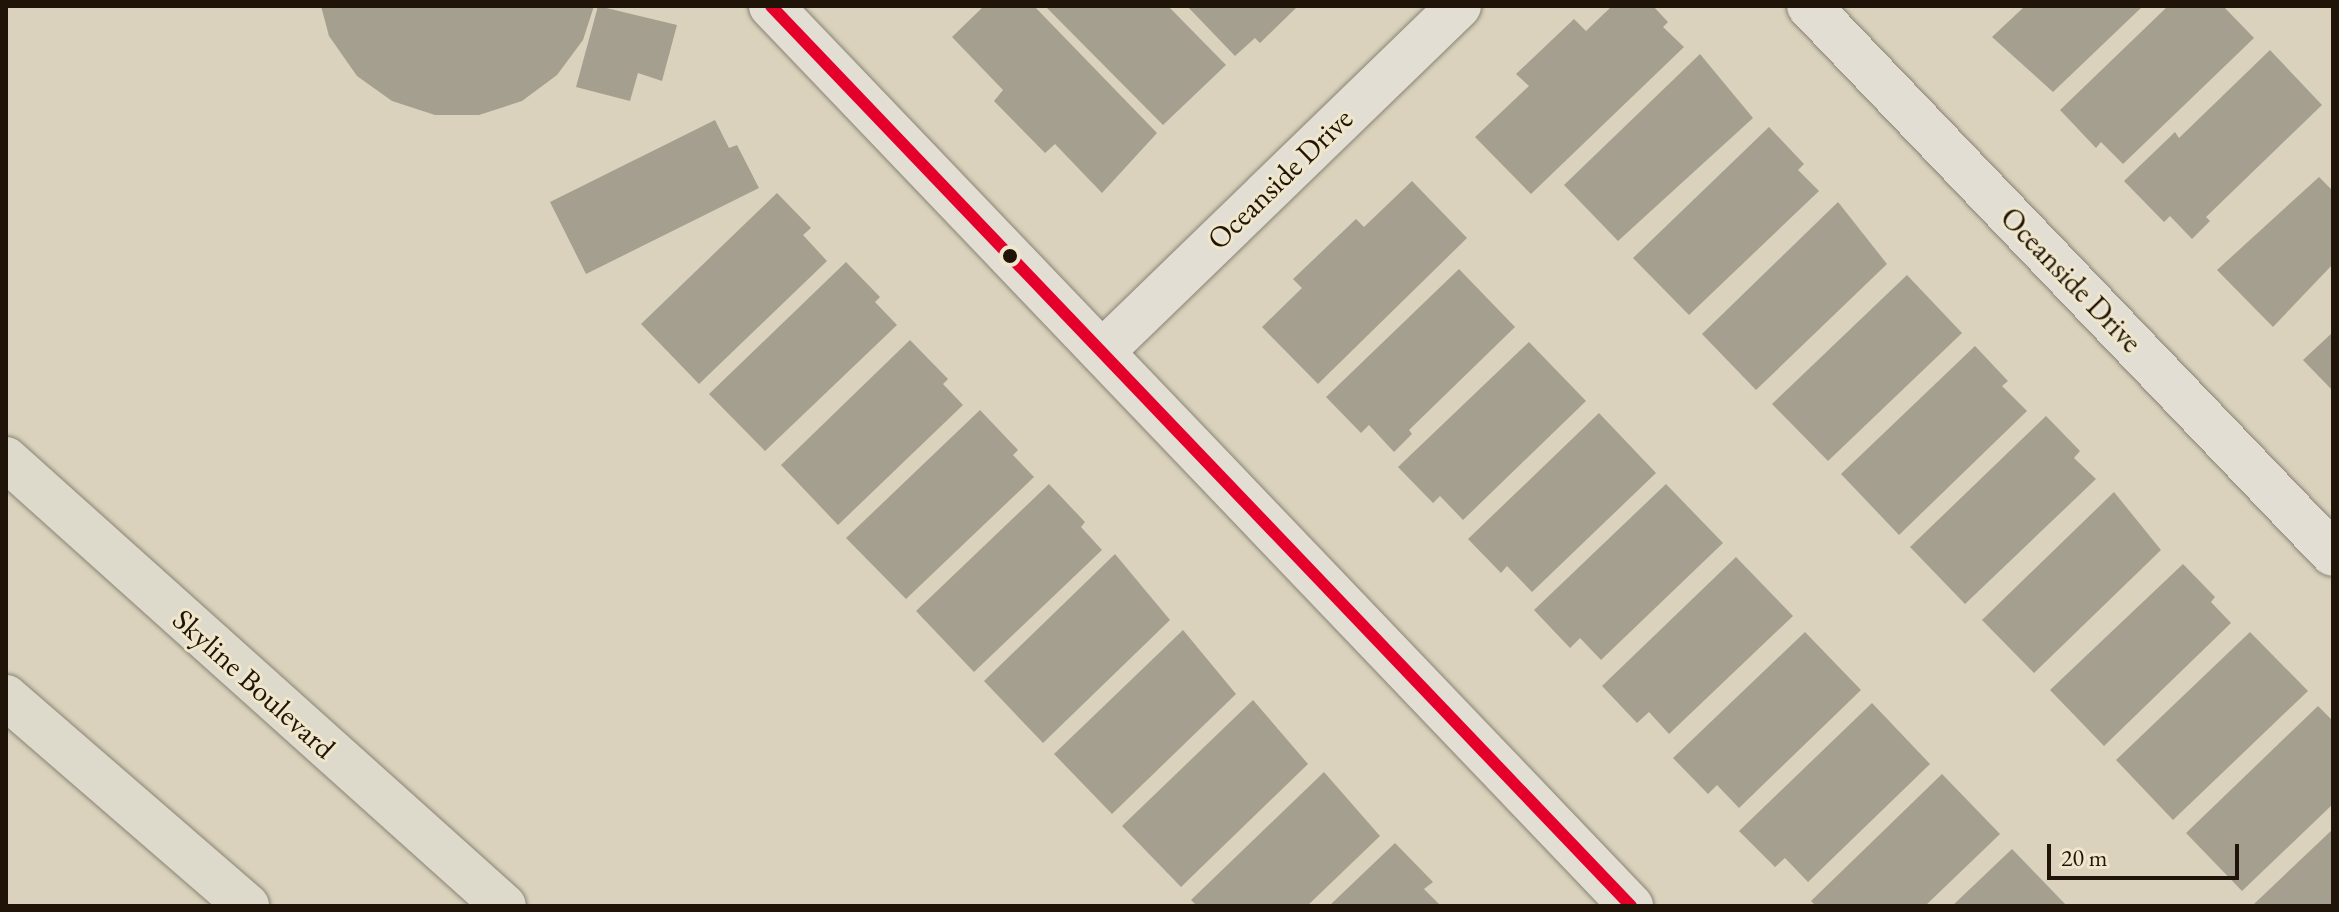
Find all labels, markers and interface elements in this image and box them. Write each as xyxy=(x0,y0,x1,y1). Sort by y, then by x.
street label: Oceanside Drive xyxy=(1200,101,1360,257)
street label: Oceanside Drive xyxy=(1993,200,2149,360)
unlabelled marker xyxy=(1002,248,1018,264)
street label: Skyline Boulevard xyxy=(165,602,343,766)
scale bar xyxy=(2051,828,2243,878)
text: 20 m xyxy=(2061,842,2108,873)

